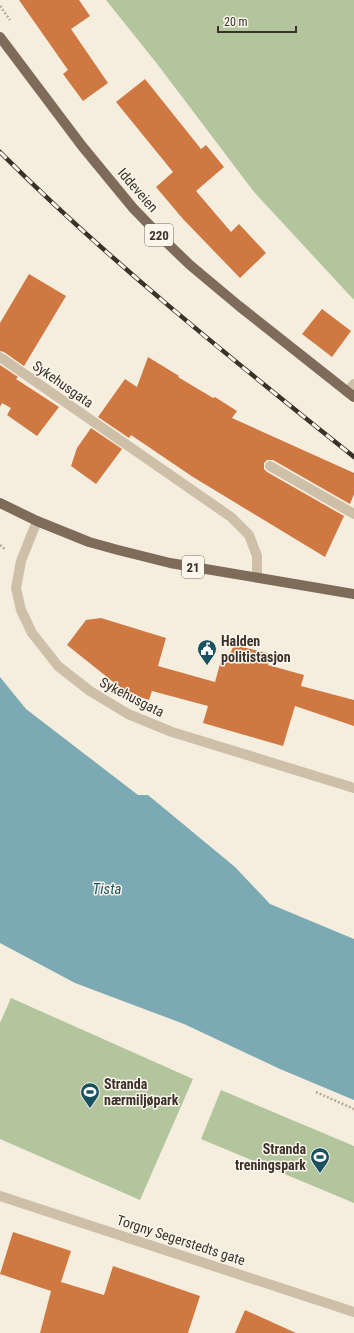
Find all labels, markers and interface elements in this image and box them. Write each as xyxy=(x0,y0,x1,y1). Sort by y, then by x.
scale bar xyxy=(218,8,296,34)
text: 20 m xyxy=(224,15,248,29)
street label: Iddeveien xyxy=(115,165,161,215)
road number: 220 xyxy=(145,224,173,246)
street label: Sykehusgata xyxy=(30,357,96,411)
road number: 21 xyxy=(182,556,204,578)
place label: Halden politistasjon xyxy=(221,633,291,665)
public building icon: Halden politistasjon xyxy=(196,638,218,666)
street label: Sykehusgata xyxy=(97,674,167,720)
water label: Tista xyxy=(93,880,121,898)
place label: Stranda nærmiljøpark xyxy=(104,1076,179,1108)
sports icon: Stranda nærmiljøpark xyxy=(79,1081,101,1109)
place label: Stranda treningspark xyxy=(235,1141,306,1173)
sports icon: Stranda treningspark xyxy=(309,1146,331,1174)
street label: Torgny Segerstedts gate xyxy=(115,1212,248,1268)

